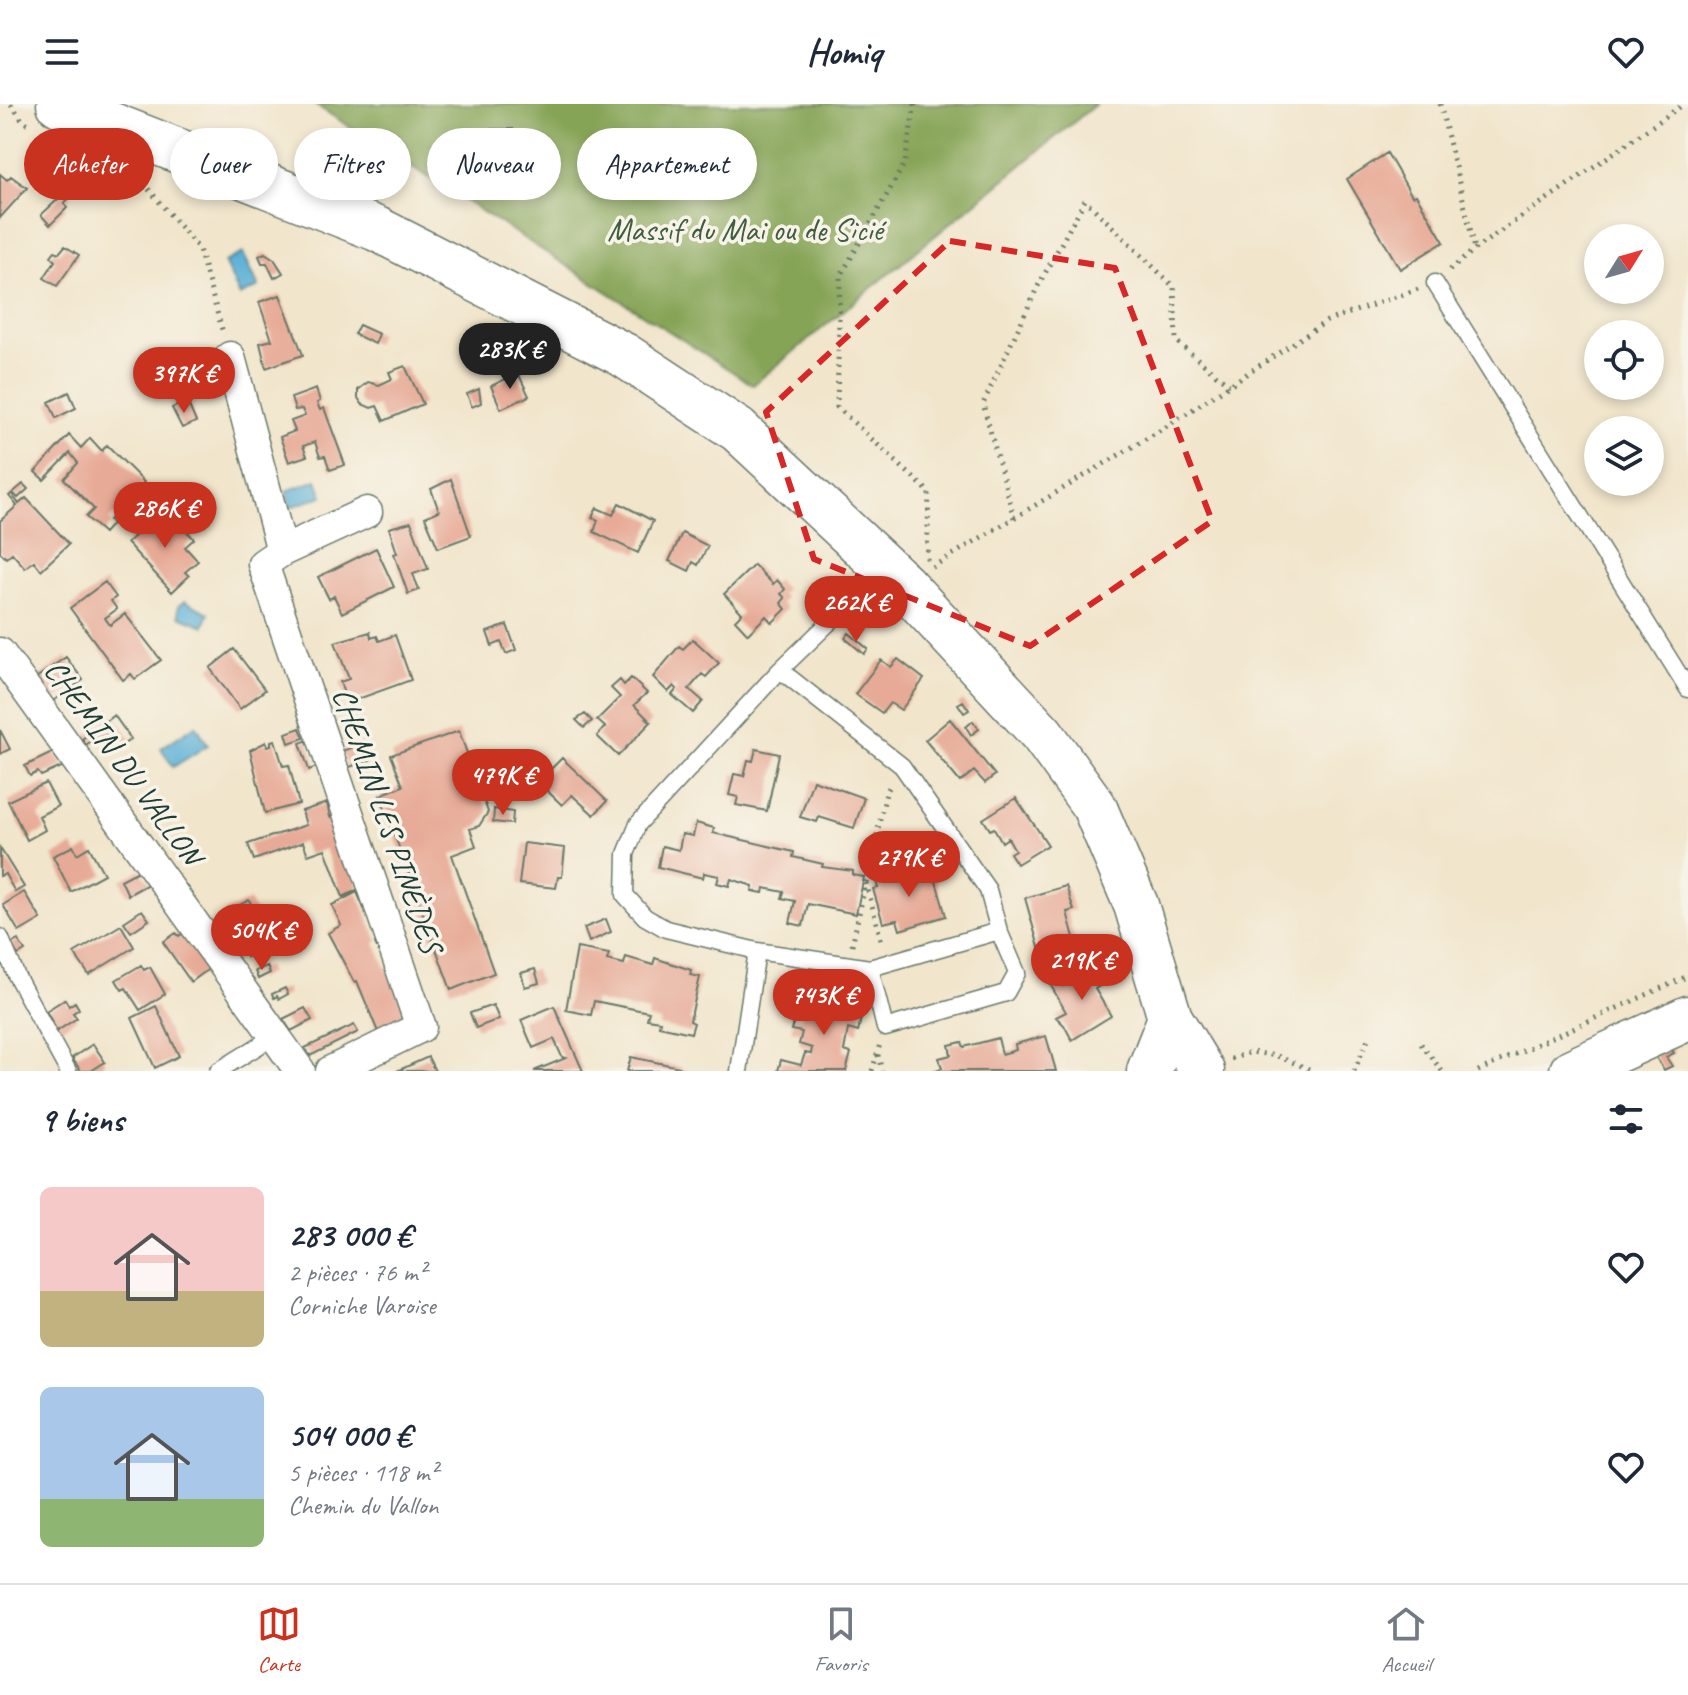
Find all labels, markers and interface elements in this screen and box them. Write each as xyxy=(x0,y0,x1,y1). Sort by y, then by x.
text: Homiq xyxy=(807,29,881,75)
icon: menu xyxy=(40,30,84,74)
icon: heart xyxy=(1604,30,1648,74)
chip: Acheter xyxy=(24,128,154,200)
chip: Louer xyxy=(170,128,278,200)
chip: Filtres xyxy=(294,128,411,200)
chip: Nouveau xyxy=(427,128,561,200)
chip: Appartement xyxy=(577,128,757,200)
park label: Massif du Mai ou de Sicié xyxy=(607,209,887,250)
north arrow xyxy=(1584,224,1664,304)
map controls xyxy=(1584,224,1664,496)
button: locate xyxy=(1584,320,1664,400)
pin: 283K € xyxy=(445,323,575,391)
text: 283K € xyxy=(477,332,543,365)
pin: 397K € xyxy=(119,347,249,415)
text: 397K € xyxy=(151,356,217,389)
button: layers xyxy=(1584,416,1664,496)
pin: 286K € xyxy=(100,482,230,550)
text: 286K € xyxy=(132,491,198,524)
pin: 262K € xyxy=(791,576,921,644)
text: 262K € xyxy=(823,585,889,618)
street label: CHEMIN DU VALLON xyxy=(35,651,215,877)
street label: CHEMIN LES PINÈDES xyxy=(323,682,454,962)
pin: 479K € xyxy=(438,749,568,817)
text: 479K € xyxy=(470,758,536,791)
pin: 279K € xyxy=(844,831,974,899)
text: 279K € xyxy=(876,840,942,873)
pin: 504K € xyxy=(197,904,327,972)
text: 504K € xyxy=(229,913,295,946)
pin: 219K € xyxy=(1017,934,1147,1002)
text: 219K € xyxy=(1049,943,1115,976)
pin: 743K € xyxy=(759,969,889,1037)
text: 743K € xyxy=(791,978,857,1011)
icon: filters xyxy=(1604,1097,1648,1141)
text: 9 biens xyxy=(40,1098,124,1141)
text: 283 000 € xyxy=(288,1213,412,1256)
icon: home xyxy=(104,1219,200,1315)
icon: heart xyxy=(1604,1245,1648,1289)
text: 2 pièces · 76 m² xyxy=(288,1256,426,1289)
text: Corniche Varoise xyxy=(288,1289,435,1322)
text: 504 000 € xyxy=(288,1413,411,1456)
icon: home xyxy=(104,1419,200,1515)
icon: heart xyxy=(1604,1445,1648,1489)
text: 5 pièces · 118 m² xyxy=(288,1456,437,1489)
text: Chemin du Vallon xyxy=(288,1489,438,1522)
tab: Carte xyxy=(257,1602,301,1678)
tab: Favoris xyxy=(815,1602,868,1678)
tab: Accueil xyxy=(1381,1602,1431,1678)

